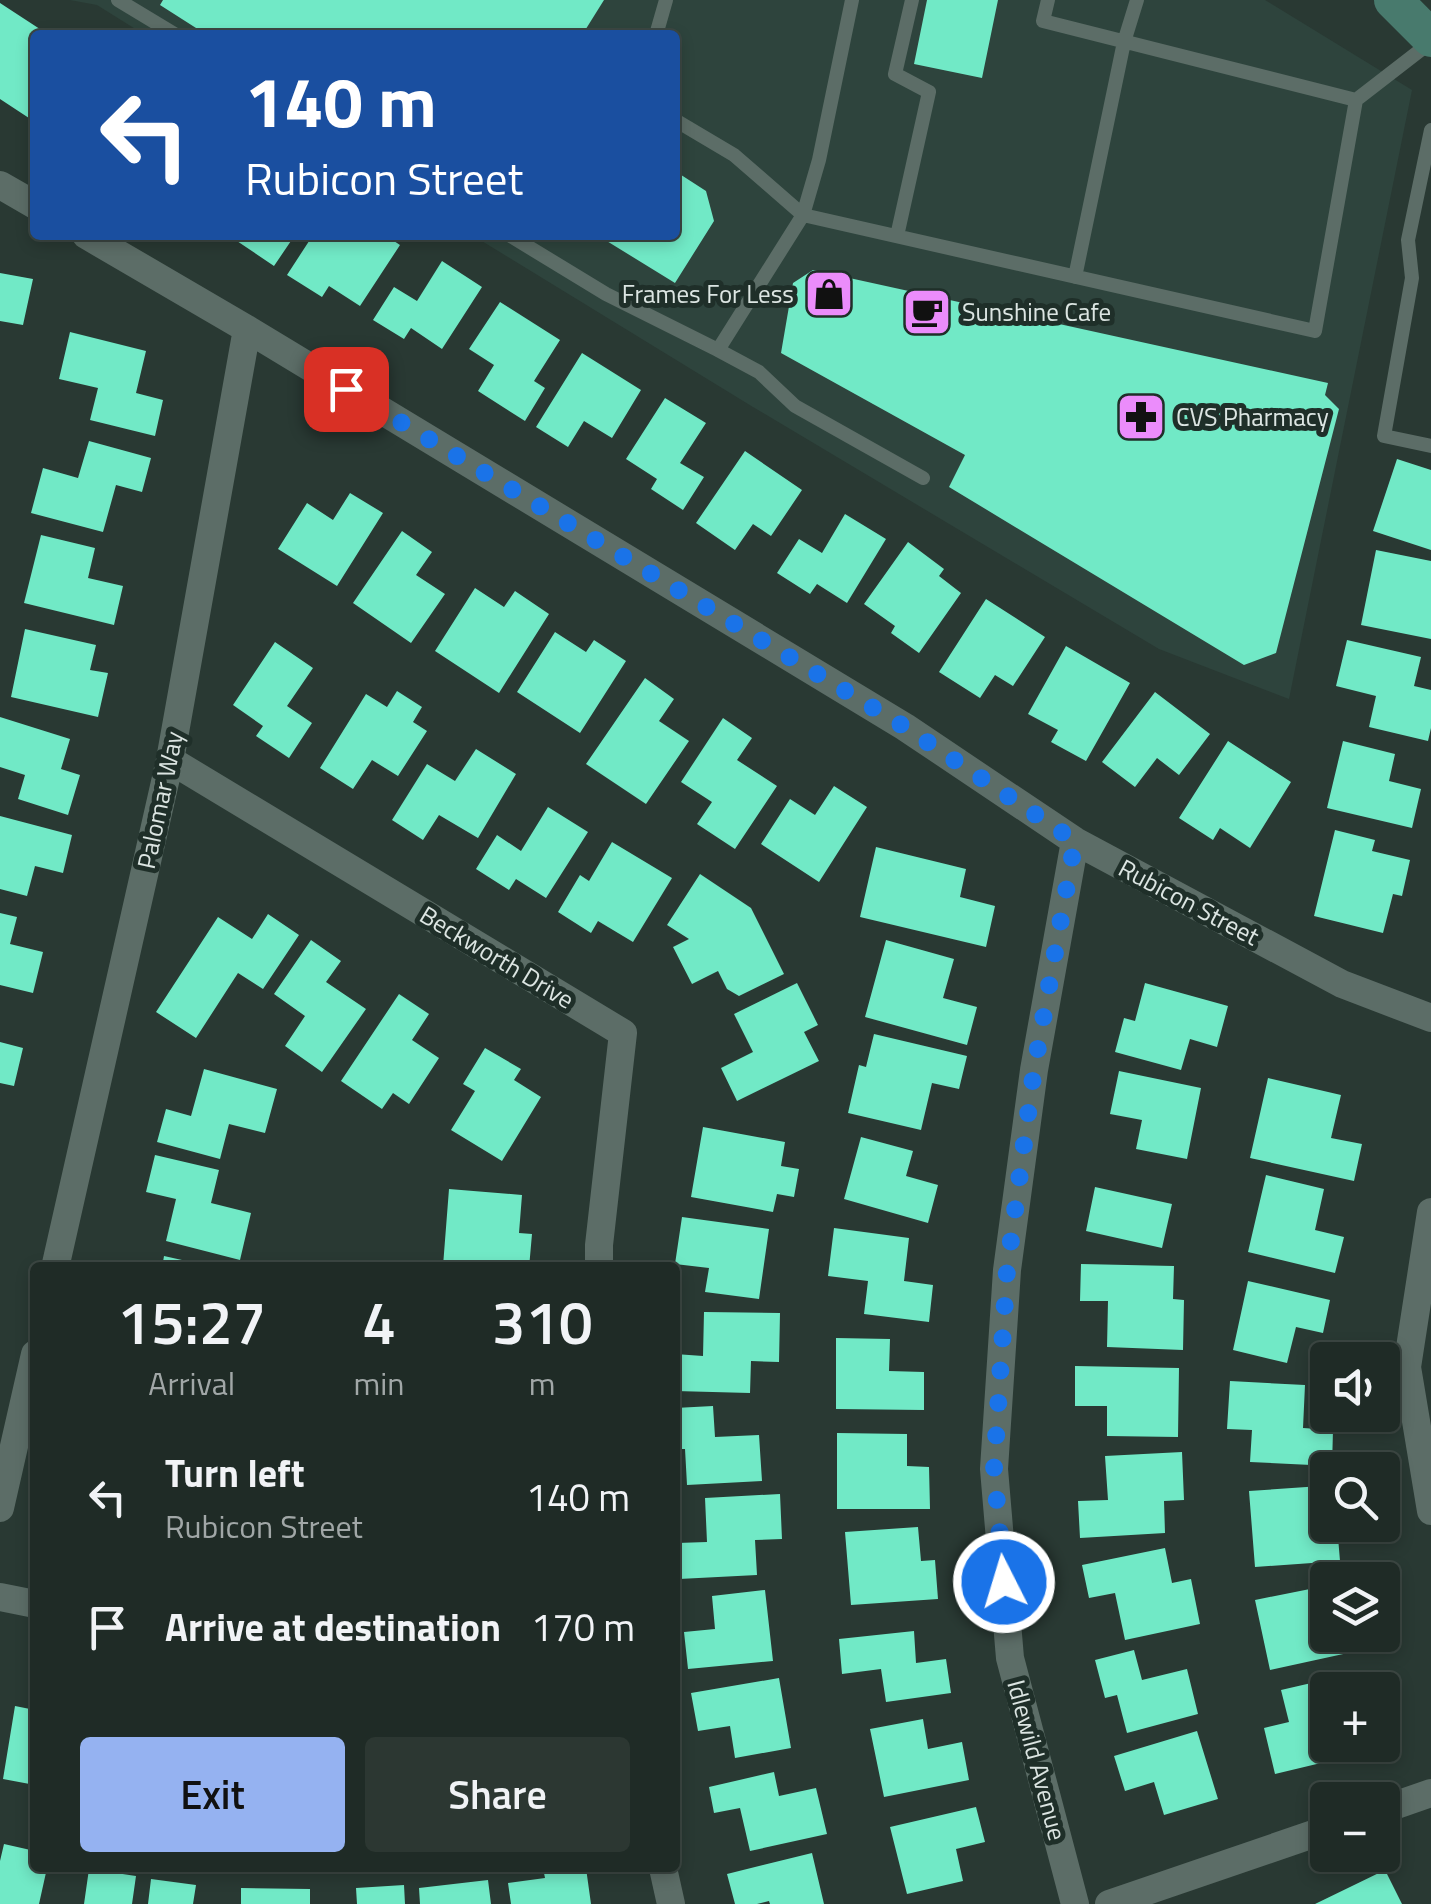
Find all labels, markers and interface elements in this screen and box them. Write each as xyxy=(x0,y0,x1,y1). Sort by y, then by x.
text: 140 m xyxy=(245,48,437,154)
icon: left xyxy=(80,70,210,200)
text: Rubicon Street xyxy=(245,144,523,212)
shop icon: Frames For Less xyxy=(803,268,855,320)
place label: Frames For Less xyxy=(622,275,794,313)
cafe icon: Sunshine Cafe xyxy=(901,286,953,338)
place label: Sunshine Cafe xyxy=(962,293,1111,331)
pin xyxy=(304,347,389,432)
icon: arrive xyxy=(319,362,374,417)
pharmacy icon: CVS Pharmacy xyxy=(1115,391,1167,443)
place label: CVS Pharmacy xyxy=(1176,398,1329,436)
street label: Palomar Way xyxy=(127,728,193,872)
street label: Rubicon Street xyxy=(1112,849,1266,955)
street label: Beckworth Drive xyxy=(413,896,581,1018)
text: 15:27 xyxy=(117,1276,266,1367)
text: 4 xyxy=(362,1276,396,1367)
text: 310 xyxy=(492,1276,593,1367)
map controls xyxy=(1310,1342,1400,1872)
button: sound xyxy=(1310,1342,1400,1432)
text: Arrival xyxy=(148,1359,235,1407)
text: min xyxy=(353,1359,404,1407)
text: m xyxy=(529,1359,556,1407)
text: Turn left xyxy=(165,1444,305,1502)
button: search xyxy=(1310,1452,1400,1542)
text: 140 m xyxy=(526,1468,630,1526)
icon: left xyxy=(80,1470,135,1525)
text: Rubicon Street xyxy=(165,1502,363,1550)
position arrow xyxy=(952,1530,1056,1634)
button: layers xyxy=(1310,1562,1400,1652)
text: Arrive at destination xyxy=(165,1598,501,1656)
text: 170 m xyxy=(531,1598,635,1656)
icon: arrive xyxy=(80,1600,135,1655)
button: + xyxy=(1310,1672,1400,1762)
street label: Idlewild Avenue xyxy=(997,1676,1077,1844)
button: Exit xyxy=(80,1737,345,1852)
button: Share xyxy=(365,1737,630,1852)
button: − xyxy=(1310,1782,1400,1872)

